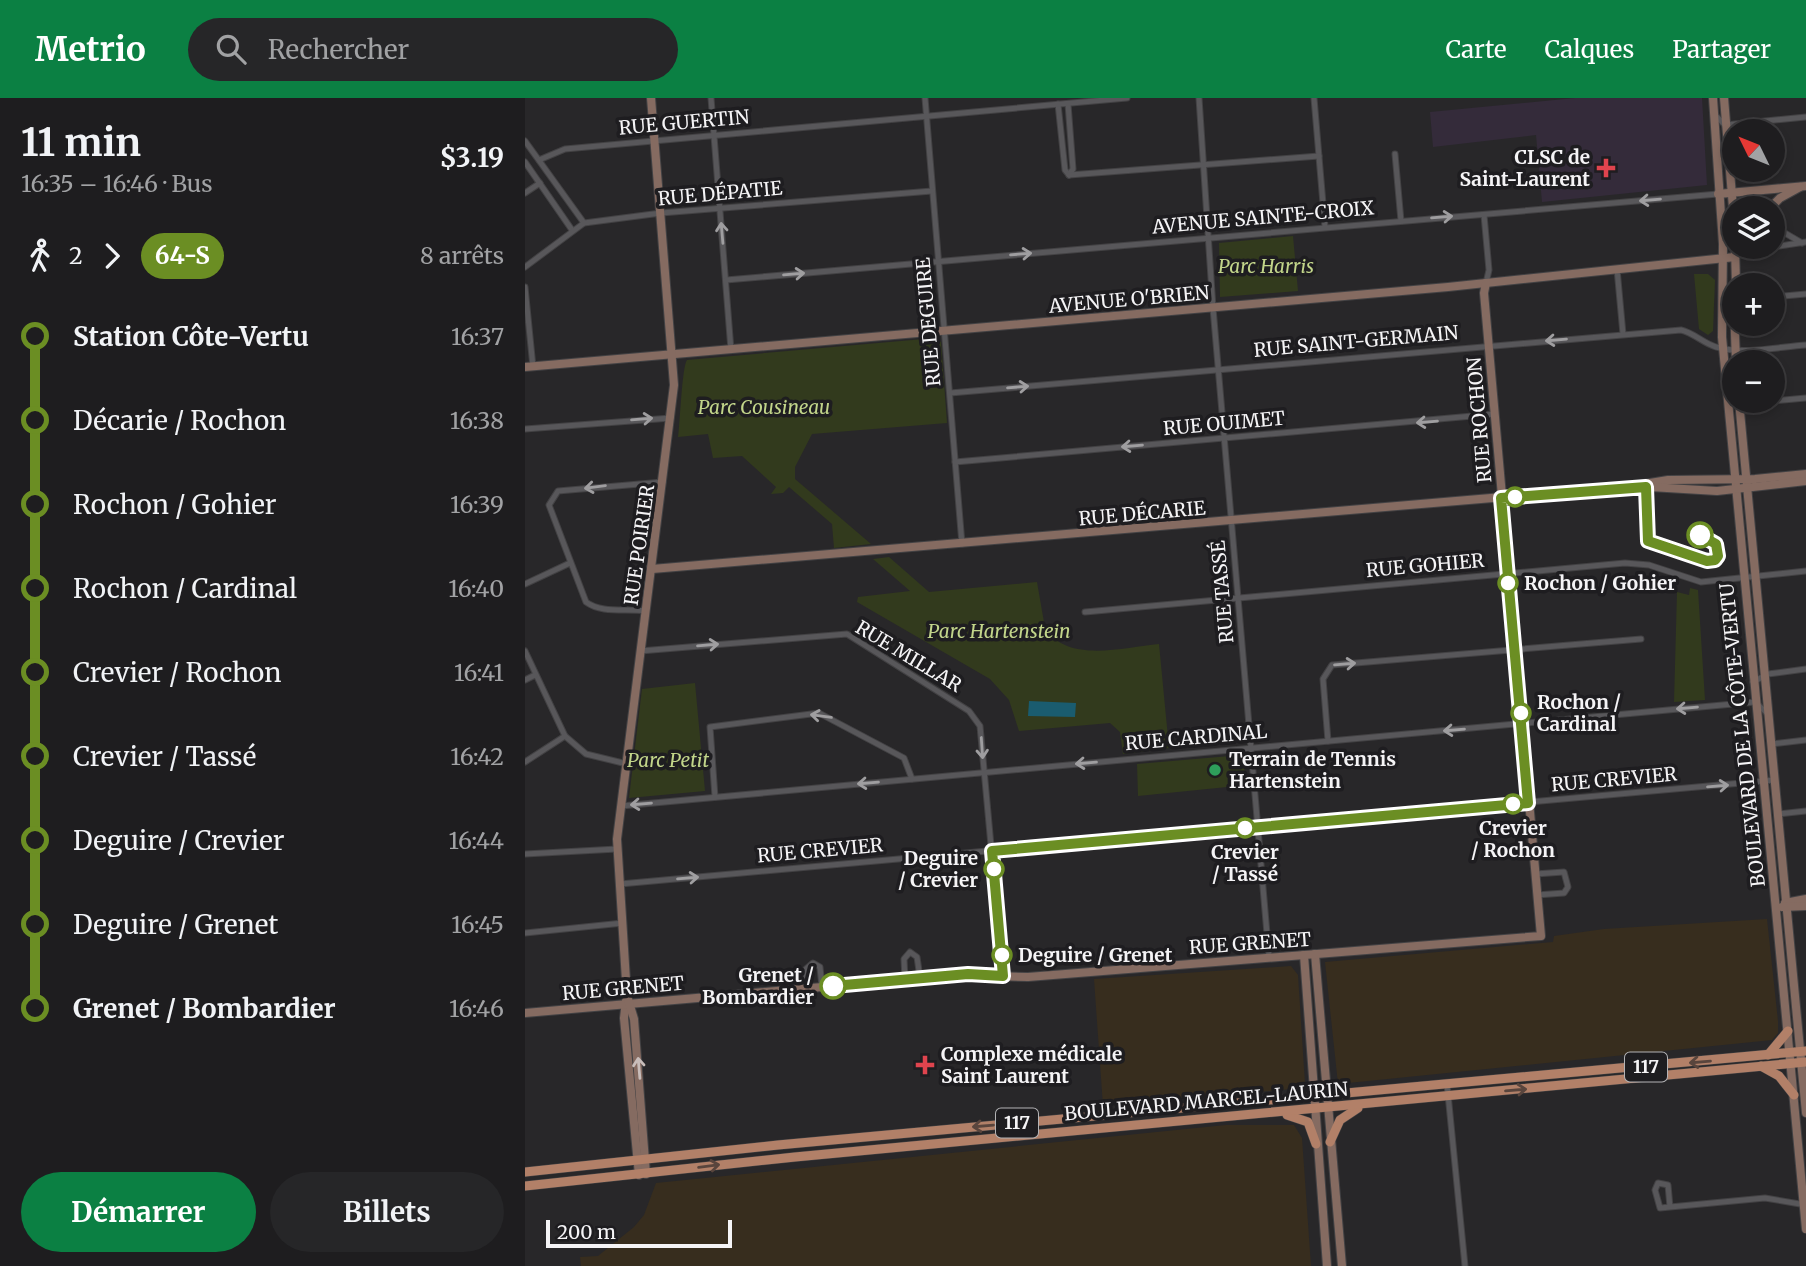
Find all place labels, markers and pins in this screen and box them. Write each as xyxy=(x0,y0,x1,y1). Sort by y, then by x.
place label: CLSC de Saint-Laurent xyxy=(1460,145,1590,191)
marker: CLSC de Saint-Laurent xyxy=(1596,158,1616,178)
unlabelled marker xyxy=(1505,487,1525,507)
unlabelled marker xyxy=(1687,522,1713,548)
place label: Rochon / Gohier xyxy=(1524,571,1676,595)
marker: Rochon / Gohier xyxy=(1498,573,1518,593)
place label: Rochon / Cardinal xyxy=(1537,690,1621,736)
marker: Rochon / Cardinal xyxy=(1511,703,1531,723)
place label: Terrain de Tennis Hartenstein xyxy=(1229,747,1396,793)
marker: Terrain de Tennis Hartenstein xyxy=(1207,762,1223,778)
marker: Crevier / Rochon xyxy=(1503,794,1523,814)
place label: Crevier / Rochon xyxy=(1471,816,1555,862)
marker: Crevier / Tassé xyxy=(1235,818,1255,838)
place label: Crevier / Tassé xyxy=(1211,840,1279,886)
place label: Deguire / Crevier xyxy=(898,846,978,892)
marker: Deguire / Crevier xyxy=(984,859,1004,879)
place label: Deguire / Grenet xyxy=(1018,943,1173,967)
marker: Deguire / Grenet xyxy=(992,945,1012,965)
place label: Grenet / Bombardier xyxy=(702,963,814,1009)
marker: Grenet / Bombardier xyxy=(820,973,846,999)
place label: Complexe médicale Saint Laurent xyxy=(941,1042,1122,1088)
marker: Complexe médicale Saint Laurent xyxy=(915,1055,935,1075)

